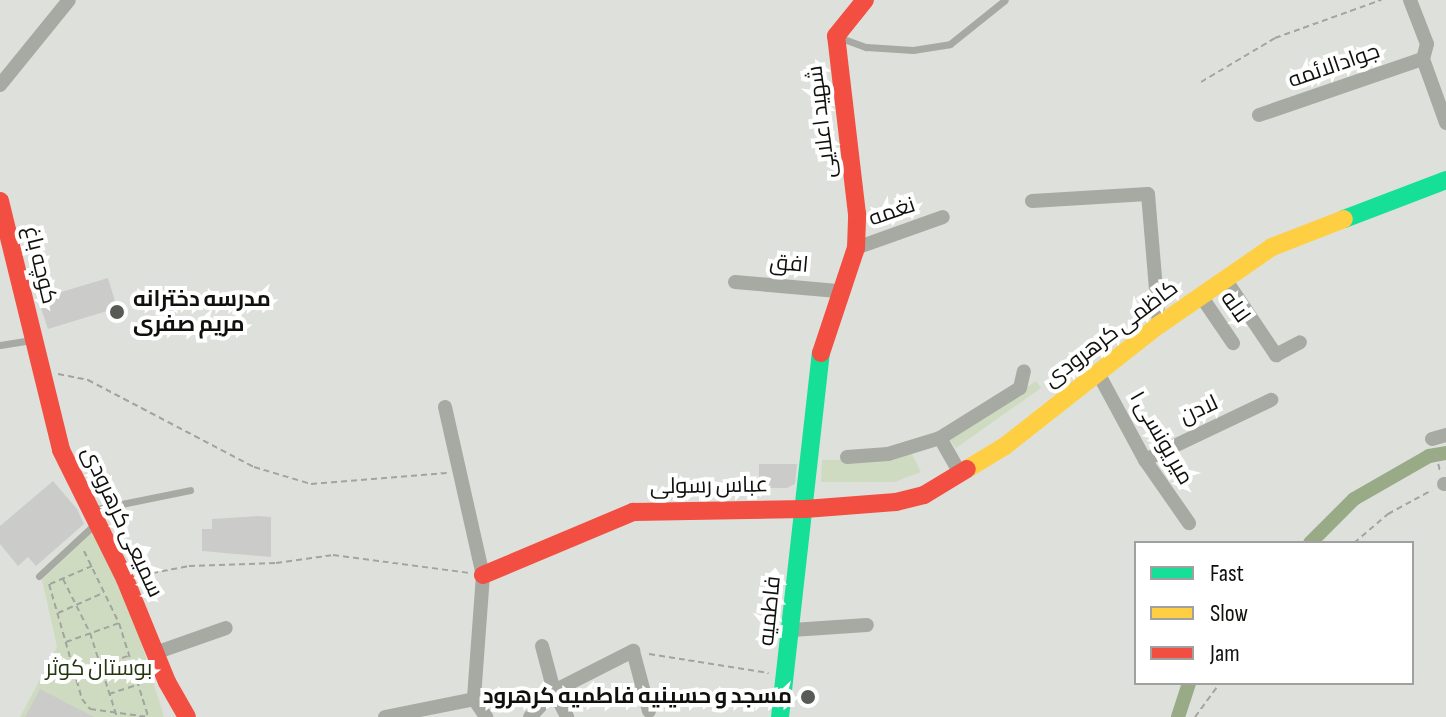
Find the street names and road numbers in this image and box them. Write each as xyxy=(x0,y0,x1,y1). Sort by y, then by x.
street label: جوادالائمه xyxy=(1285,38,1383,94)
street label: شهید اعلایی xyxy=(802,64,842,180)
street label: نغمه xyxy=(865,192,919,232)
street label: کوچه باغ xyxy=(18,223,62,307)
street label: افق xyxy=(768,249,810,279)
street label: کاظمی کرهرودی xyxy=(1039,275,1183,393)
street label: لاله xyxy=(1215,286,1255,328)
street label: میر یونسی ۱ xyxy=(1124,386,1198,490)
street label: لادن xyxy=(1176,390,1222,430)
street label: سمیعی کرهرودی xyxy=(76,442,168,602)
street label: عباس رسولی xyxy=(650,472,768,500)
street label: فاطمیه xyxy=(753,575,787,647)

